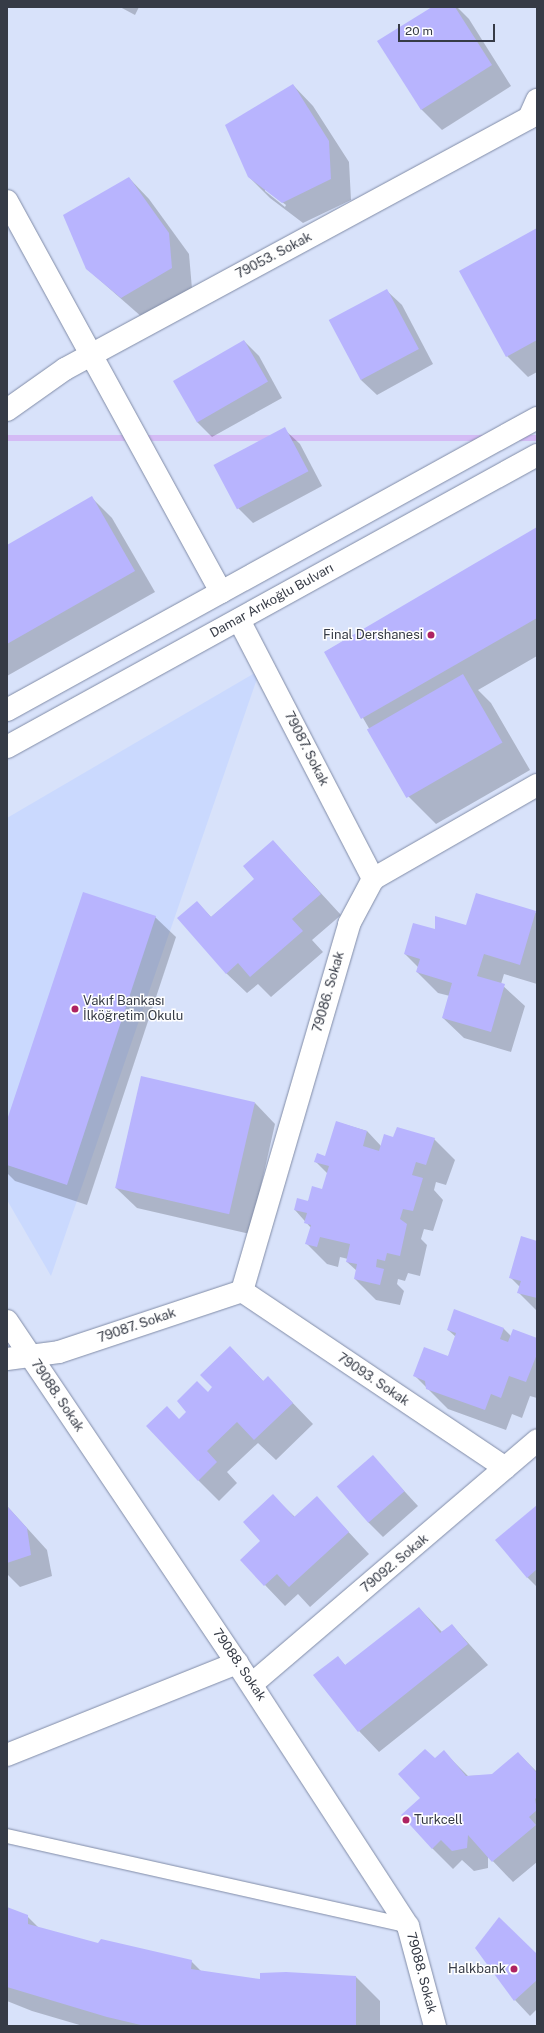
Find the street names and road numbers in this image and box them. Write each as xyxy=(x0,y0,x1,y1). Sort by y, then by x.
street label: 79053. Sokak xyxy=(233,229,315,283)
street label: Damar Arıkoğlu Bulvarı xyxy=(207,560,337,642)
street label: 79087. Sokak xyxy=(281,709,331,789)
street label: 79086. Sokak xyxy=(310,950,348,1034)
street label: 79087. Sokak xyxy=(96,1305,178,1347)
street label: 79093. Sokak xyxy=(334,1350,412,1410)
street label: 79088. Sokak xyxy=(27,1357,87,1435)
street label: 79092. Sokak xyxy=(358,1531,432,1597)
street label: 79088. Sokak xyxy=(209,1626,269,1704)
street label: 79088. Sokak xyxy=(403,1930,439,2016)

